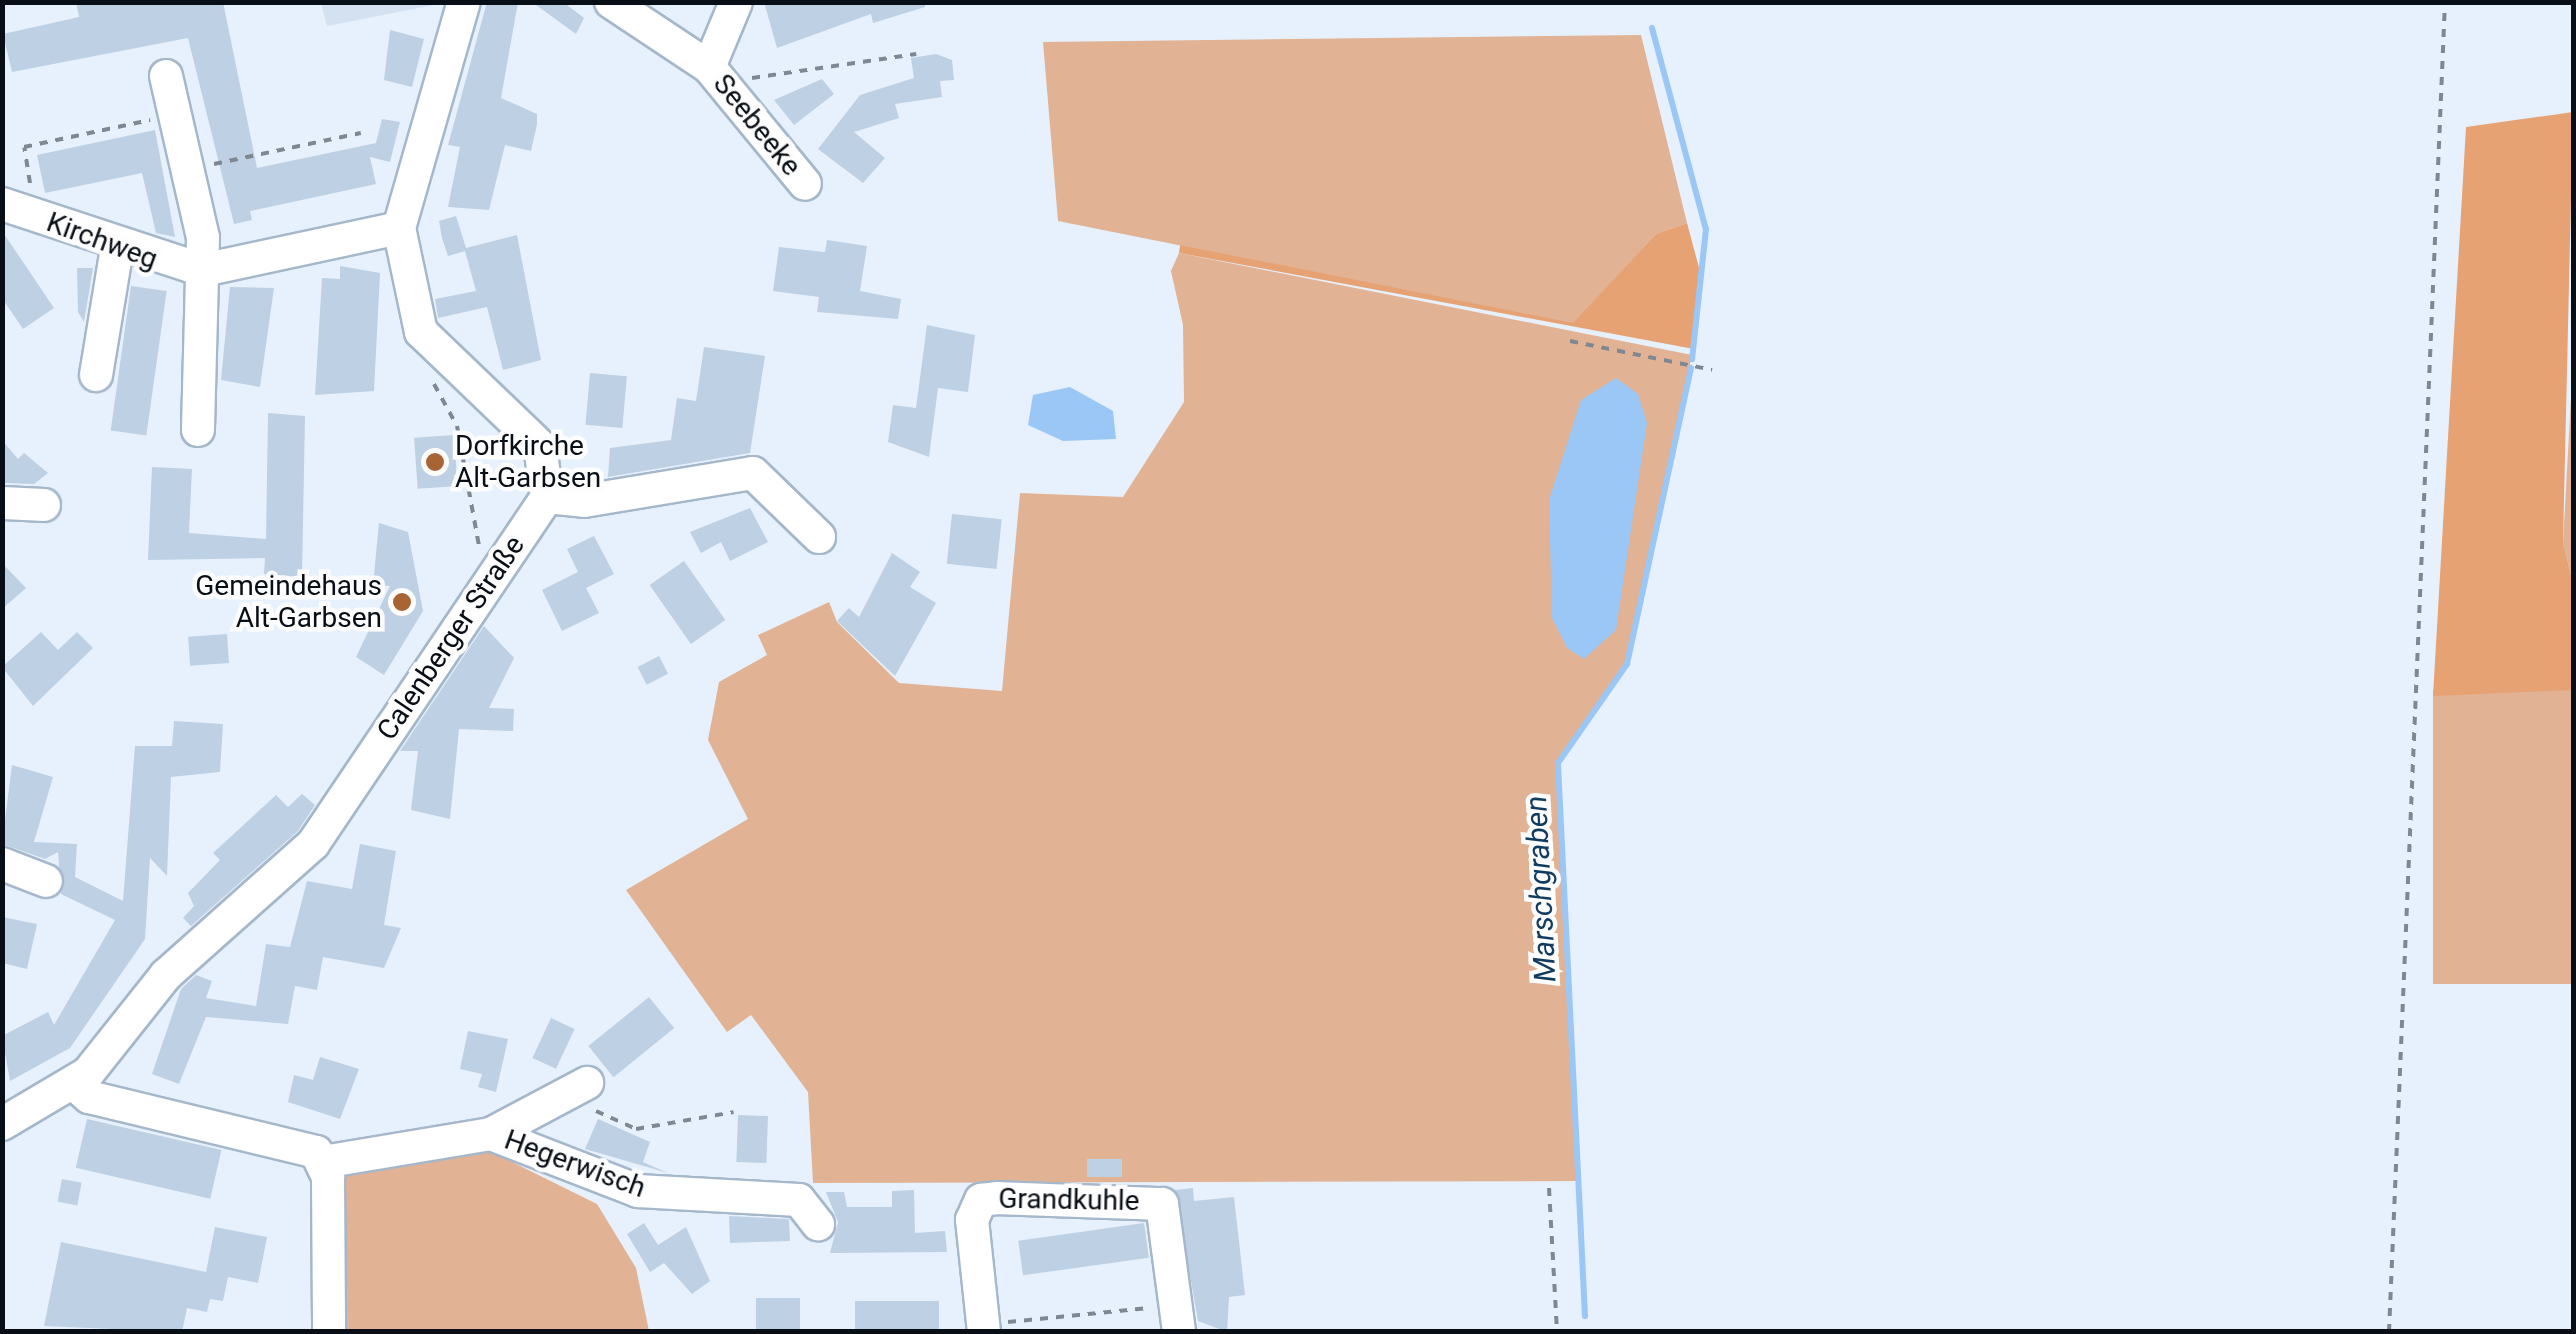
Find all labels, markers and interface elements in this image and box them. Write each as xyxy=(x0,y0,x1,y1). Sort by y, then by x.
street label: Seebeeke xyxy=(706,68,808,182)
street label: Kirchweg xyxy=(42,205,162,277)
place label: Dorfkirche Alt-Garbsen xyxy=(455,429,601,495)
marker: Dorfkirche Alt-Garbsen xyxy=(424,451,446,473)
street label: Calenberger Straße xyxy=(370,530,532,746)
place label: Gemeindehaus Alt-Garbsen xyxy=(195,569,382,635)
marker: Gemeindehaus Alt-Garbsen xyxy=(391,591,413,613)
water label: Marschgraben xyxy=(1518,795,1564,983)
street label: Hegerwisch xyxy=(500,1123,650,1205)
street label: Grandkuhle xyxy=(998,1182,1140,1218)

